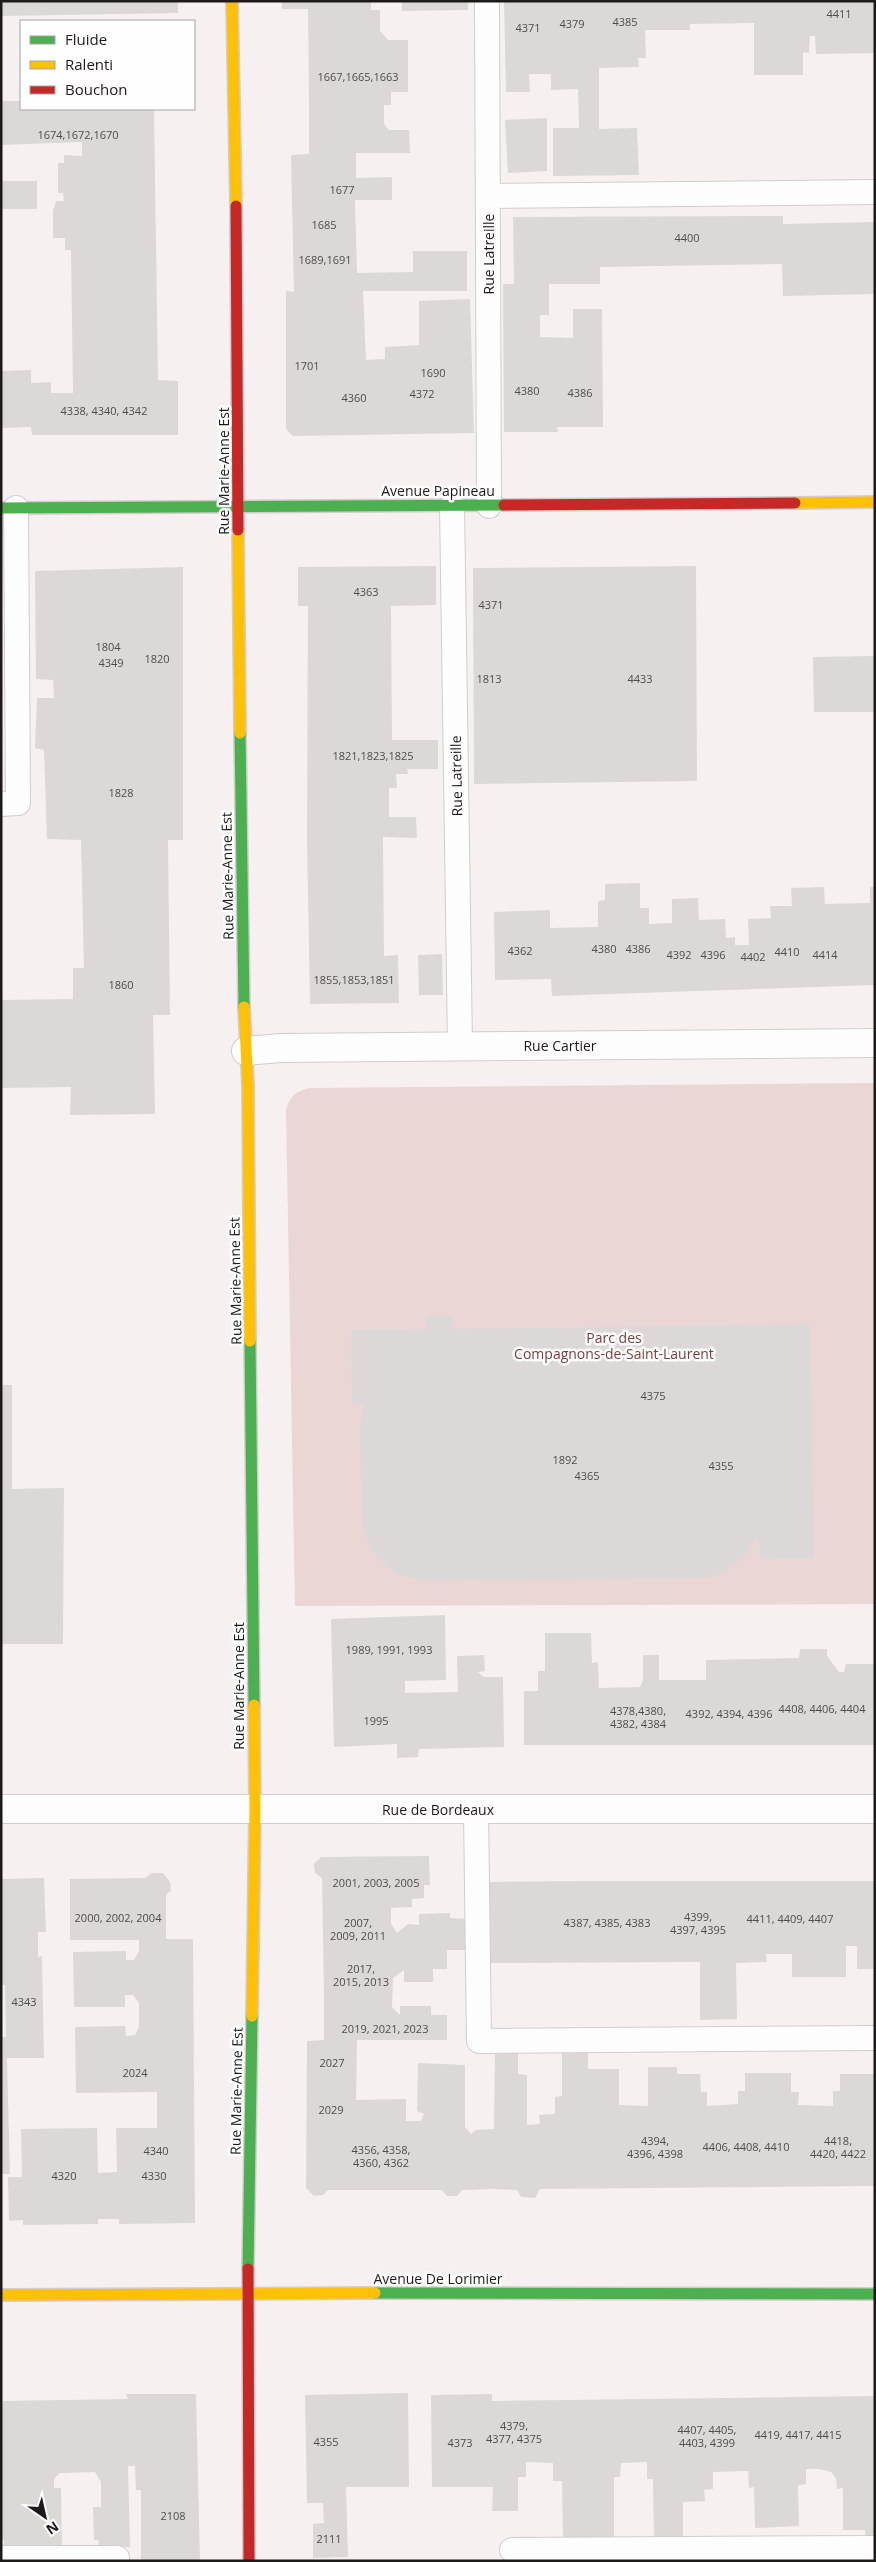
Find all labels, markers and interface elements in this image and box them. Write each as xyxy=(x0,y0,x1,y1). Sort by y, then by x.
house number: 4411 xyxy=(826,6,852,21)
house number: 4385 xyxy=(612,14,638,29)
house number: 4379 xyxy=(559,16,585,31)
legend xyxy=(20,20,195,110)
house number: 4371 xyxy=(515,20,541,35)
text: Fluide xyxy=(65,29,107,49)
text: Ralenti xyxy=(65,54,113,74)
house number: 1667,1665,1663 xyxy=(317,69,399,84)
text: Bouchon xyxy=(65,79,128,99)
house number: 1674,1672,1670 xyxy=(37,127,119,142)
house number: 1677 xyxy=(329,182,355,197)
street label: Rue Latreille xyxy=(479,213,498,294)
house number: 1685 xyxy=(311,217,337,232)
house number: 4400 xyxy=(674,230,700,245)
house number: 1689,1691 xyxy=(298,252,352,267)
house number: 1701 xyxy=(294,358,320,373)
house number: 1690 xyxy=(420,365,446,380)
house number: 4380 xyxy=(514,383,540,398)
house number: 4386 xyxy=(567,385,593,400)
house number: 4372 xyxy=(409,386,435,401)
house number: 4360 xyxy=(341,390,367,405)
house number: 4338, 4340, 4342 xyxy=(61,403,147,418)
street label: Rue Marie-Anne Est xyxy=(214,407,233,535)
street label: Avenue Papineau xyxy=(381,481,495,500)
house number: 4363 xyxy=(353,584,379,599)
house number: 4371 xyxy=(478,597,504,612)
house number: 1804 xyxy=(95,639,121,654)
house number: 1820 xyxy=(144,651,170,666)
house number: 4349 xyxy=(98,655,124,670)
house number: 1813 xyxy=(476,671,502,686)
house number: 4433 xyxy=(627,671,653,686)
street label: Rue Latreille xyxy=(446,735,466,817)
house number: 1821,1823,1825 xyxy=(332,748,414,763)
house number: 1828 xyxy=(108,785,134,800)
street label: Rue Marie-Anne Est xyxy=(216,812,238,940)
house number: 4380 xyxy=(591,941,617,956)
house number: 4386 xyxy=(625,941,651,956)
house number: 4362 xyxy=(507,943,533,958)
house number: 4410 xyxy=(774,944,800,959)
house number: 4392 xyxy=(666,947,692,962)
house number: 4396 xyxy=(700,947,726,962)
house number: 4414 xyxy=(812,947,838,962)
house number: 4402 xyxy=(740,949,766,964)
house number: 1855,1853,1851 xyxy=(313,972,395,987)
house number: 1860 xyxy=(108,977,134,992)
street label: Rue Cartier xyxy=(523,1036,597,1055)
street label: Rue Marie-Anne Est xyxy=(224,1217,246,1345)
park label: Parc des Compagnons-de-Saint-Laurent xyxy=(514,1328,714,1363)
house number: 4375 xyxy=(640,1388,666,1403)
house number: 1892 xyxy=(552,1452,578,1467)
house number: 4355 xyxy=(708,1458,734,1473)
house number: 4365 xyxy=(574,1468,600,1483)
street label: Rue Marie-Anne Est xyxy=(229,1622,248,1750)
house number: 1989, 1991, 1993 xyxy=(346,1642,432,1657)
house number: 4408, 4406, 4404 xyxy=(779,1701,866,1716)
house number: 4378,4380, 4382, 4384 xyxy=(610,1703,667,1731)
house number: 4392, 4394, 4396 xyxy=(686,1706,772,1721)
house number: 1995 xyxy=(363,1713,389,1728)
street label: Rue de Bordeaux xyxy=(382,1800,495,1819)
house number: 2001, 2003, 2005 xyxy=(333,1875,419,1890)
house number: 4399, 4397, 4395 xyxy=(670,1909,726,1937)
house number: 2000, 2002, 2004 xyxy=(75,1910,162,1925)
house number: 4411, 4409, 4407 xyxy=(747,1911,833,1926)
house number: 2007, 2009, 2011 xyxy=(330,1915,386,1943)
house number: 4387, 4385, 4383 xyxy=(564,1915,650,1930)
house number: 2017, 2015, 2013 xyxy=(333,1961,389,1989)
house number: 4343 xyxy=(11,1994,37,2009)
house number: 2019, 2021, 2023 xyxy=(342,2021,428,2036)
street label: Rue Marie-Anne Est xyxy=(225,2027,247,2155)
house number: 2027 xyxy=(319,2055,345,2070)
house number: 2024 xyxy=(122,2065,148,2080)
house number: 2029 xyxy=(318,2102,344,2117)
house number: 4394, 4396, 4398 xyxy=(627,2133,683,2161)
house number: 4418, 4420, 4422 xyxy=(810,2133,866,2161)
house number: 4406, 4408, 4410 xyxy=(703,2139,789,2154)
house number: 4356, 4358, 4360, 4362 xyxy=(352,2142,411,2170)
house number: 4340 xyxy=(143,2143,169,2158)
house number: 4320 xyxy=(51,2168,77,2183)
house number: 4330 xyxy=(141,2168,167,2183)
street label: Avenue De Lorimier xyxy=(373,2269,503,2288)
house number: 4379, 4377, 4375 xyxy=(486,2418,542,2446)
house number: 4407, 4405, 4403, 4399 xyxy=(678,2422,737,2450)
house number: 4419, 4417, 4415 xyxy=(755,2427,841,2442)
house number: 4355 xyxy=(313,2434,339,2449)
house number: 4373 xyxy=(447,2435,473,2450)
north arrow xyxy=(20,2492,70,2542)
house number: 2108 xyxy=(160,2508,186,2523)
text: N xyxy=(43,2517,63,2539)
house number: 2111 xyxy=(316,2531,342,2546)

